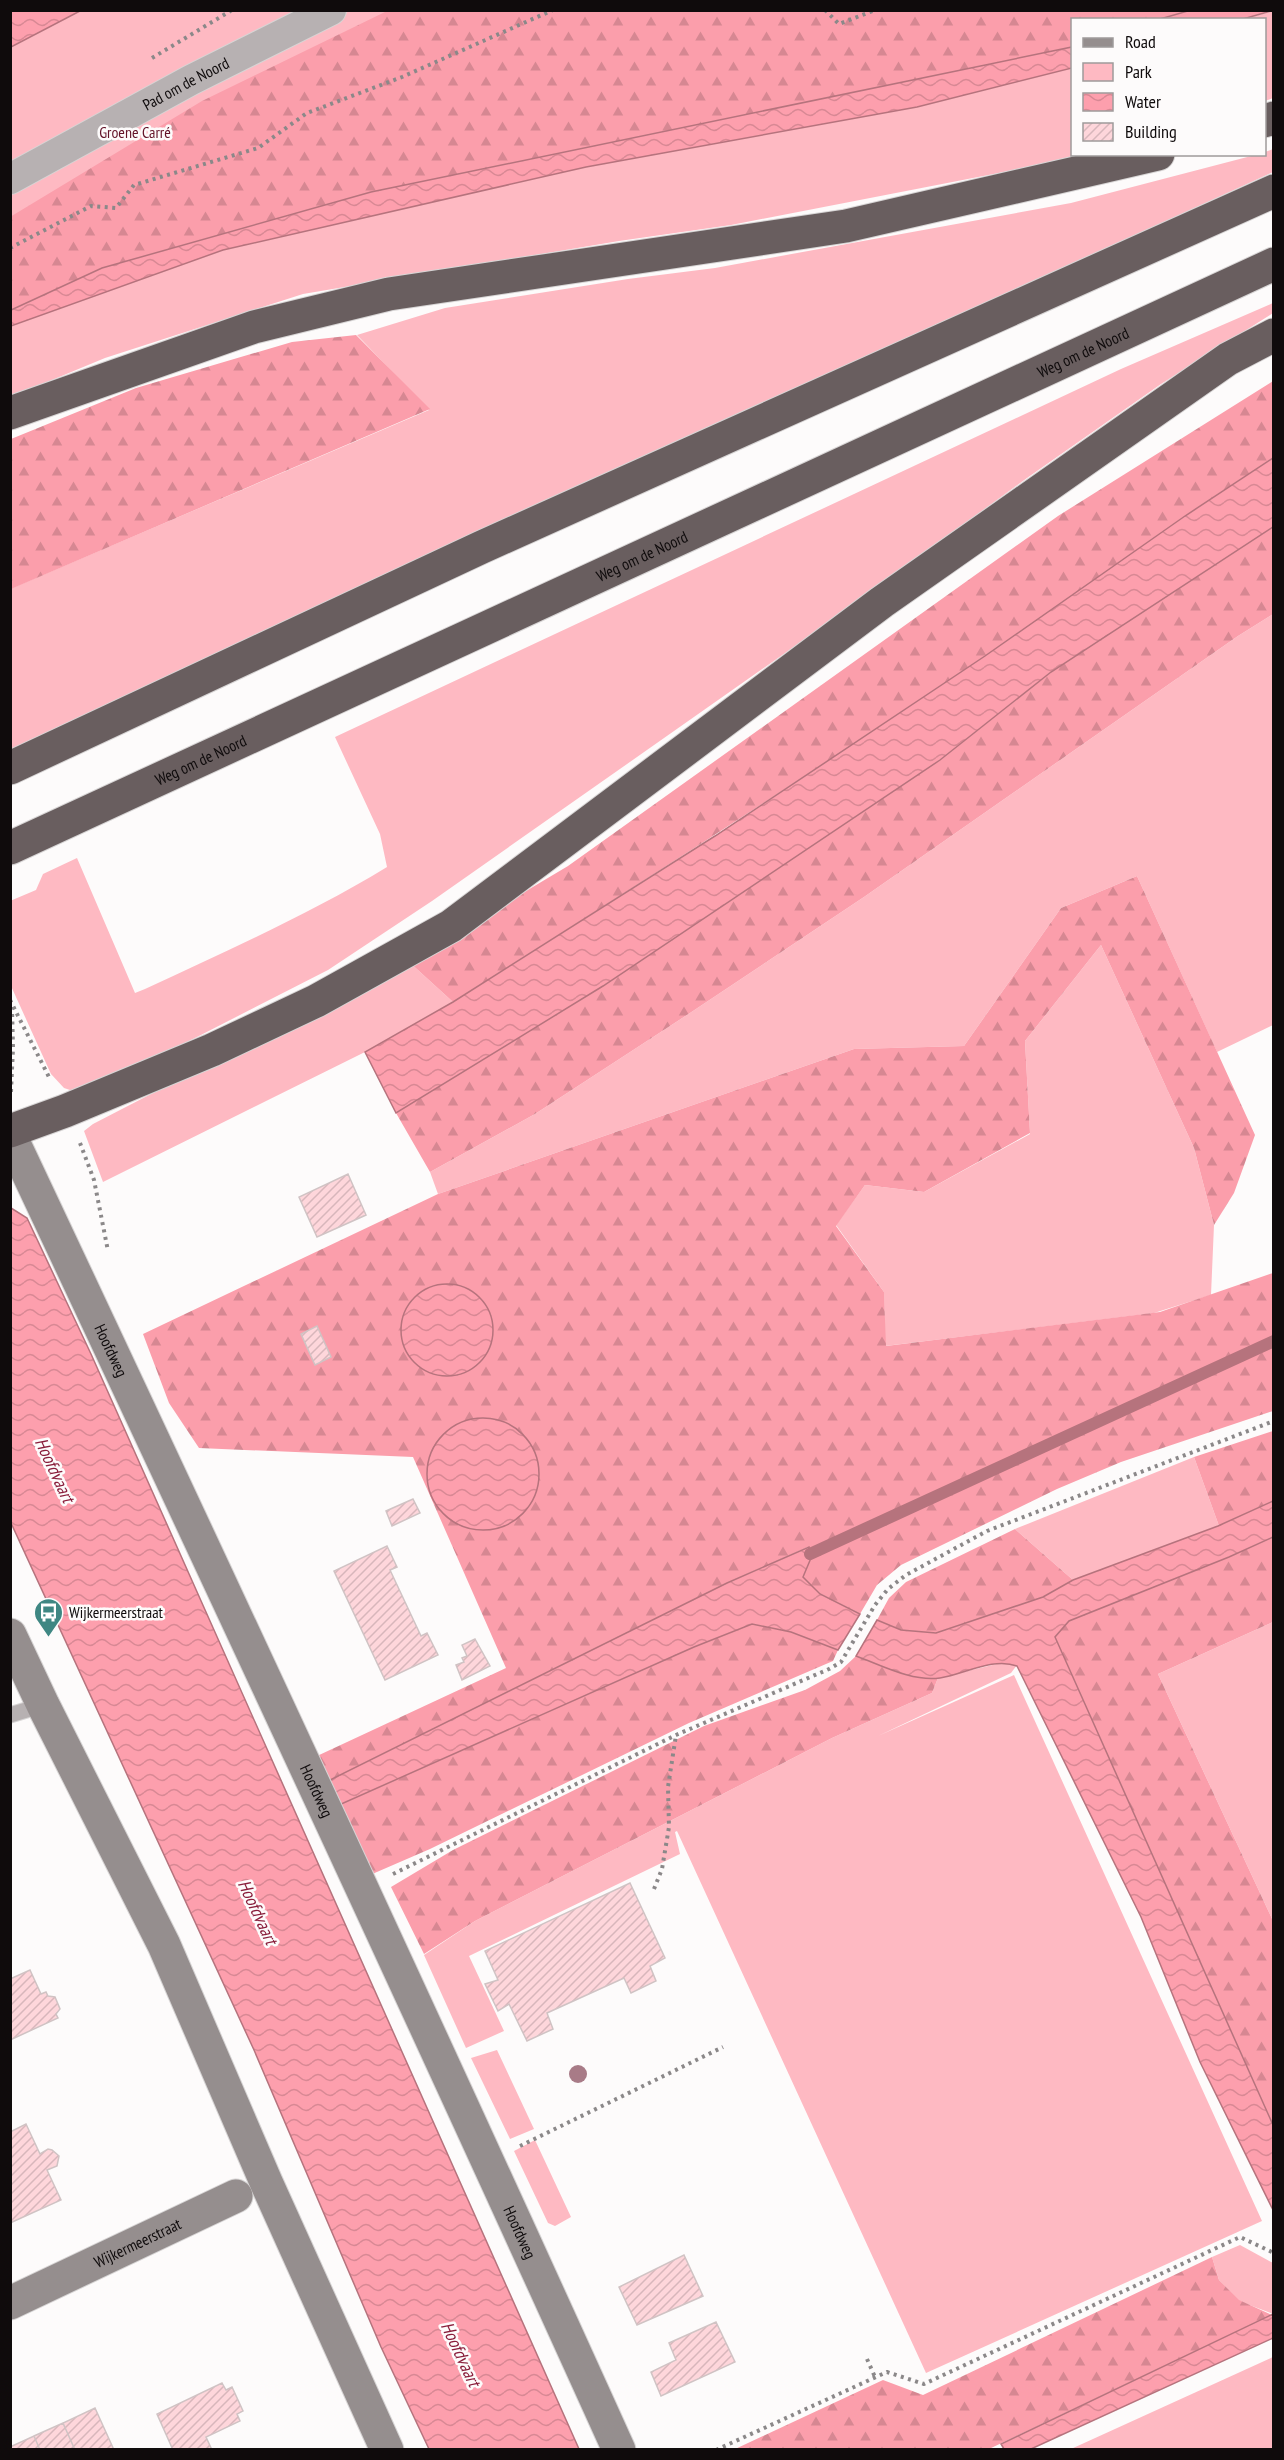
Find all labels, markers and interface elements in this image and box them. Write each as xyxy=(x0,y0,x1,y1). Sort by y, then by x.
legend xyxy=(1071,18,1266,156)
text: Road xyxy=(1125,30,1156,53)
street label: Pad om de Noord xyxy=(139,53,232,115)
text: Park xyxy=(1125,60,1152,83)
text: Water xyxy=(1125,90,1161,113)
text: Building xyxy=(1125,120,1177,143)
park label: Groene Carré xyxy=(99,122,171,142)
street label: Weg om de Noord xyxy=(1034,322,1132,382)
street label: Weg om de Noord xyxy=(593,526,691,586)
street label: Weg om de Noord xyxy=(152,730,250,790)
street label: Hoofdweg xyxy=(90,1321,132,1380)
water label: Hoofdvaart xyxy=(30,1434,81,1508)
bus stop icon: Wijkermeerstraat xyxy=(32,1596,64,1638)
place label: Wijkermeerstraat xyxy=(69,1602,164,1622)
street label: Hoofdweg xyxy=(296,1761,338,1820)
water label: Hoofdvaart xyxy=(233,1876,284,1950)
street label: Hoofdweg xyxy=(499,2203,541,2262)
street label: Wijkermeerstraat xyxy=(91,2213,185,2272)
water label: Hoofdvaart xyxy=(436,2318,487,2392)

